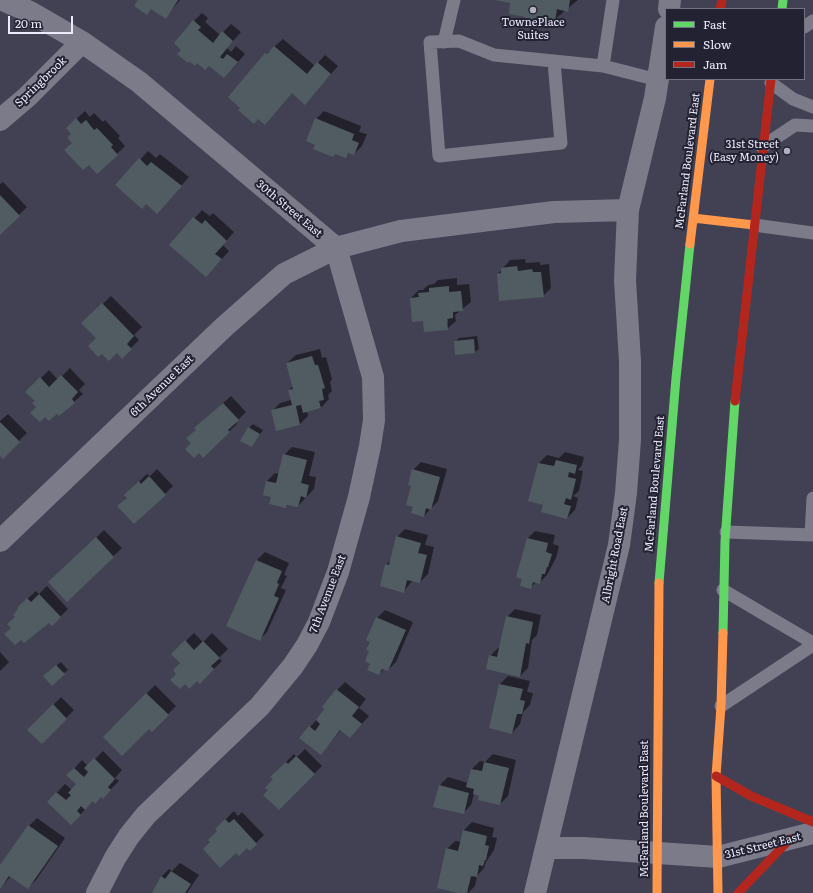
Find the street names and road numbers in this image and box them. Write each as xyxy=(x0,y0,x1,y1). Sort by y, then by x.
street label: Springbrook xyxy=(13,54,69,110)
street label: McFarland Boulevard East xyxy=(673,92,703,230)
street label: 30th Street East xyxy=(253,178,325,240)
street label: 6th Avenue East xyxy=(128,352,196,420)
street label: McFarland Boulevard East xyxy=(642,415,668,553)
street label: Albright Road East xyxy=(599,506,631,604)
street label: 7th Avenue East xyxy=(307,553,349,635)
street label: McFarland Boulevard East xyxy=(638,740,652,878)
street label: 31st Street East xyxy=(724,830,802,862)

